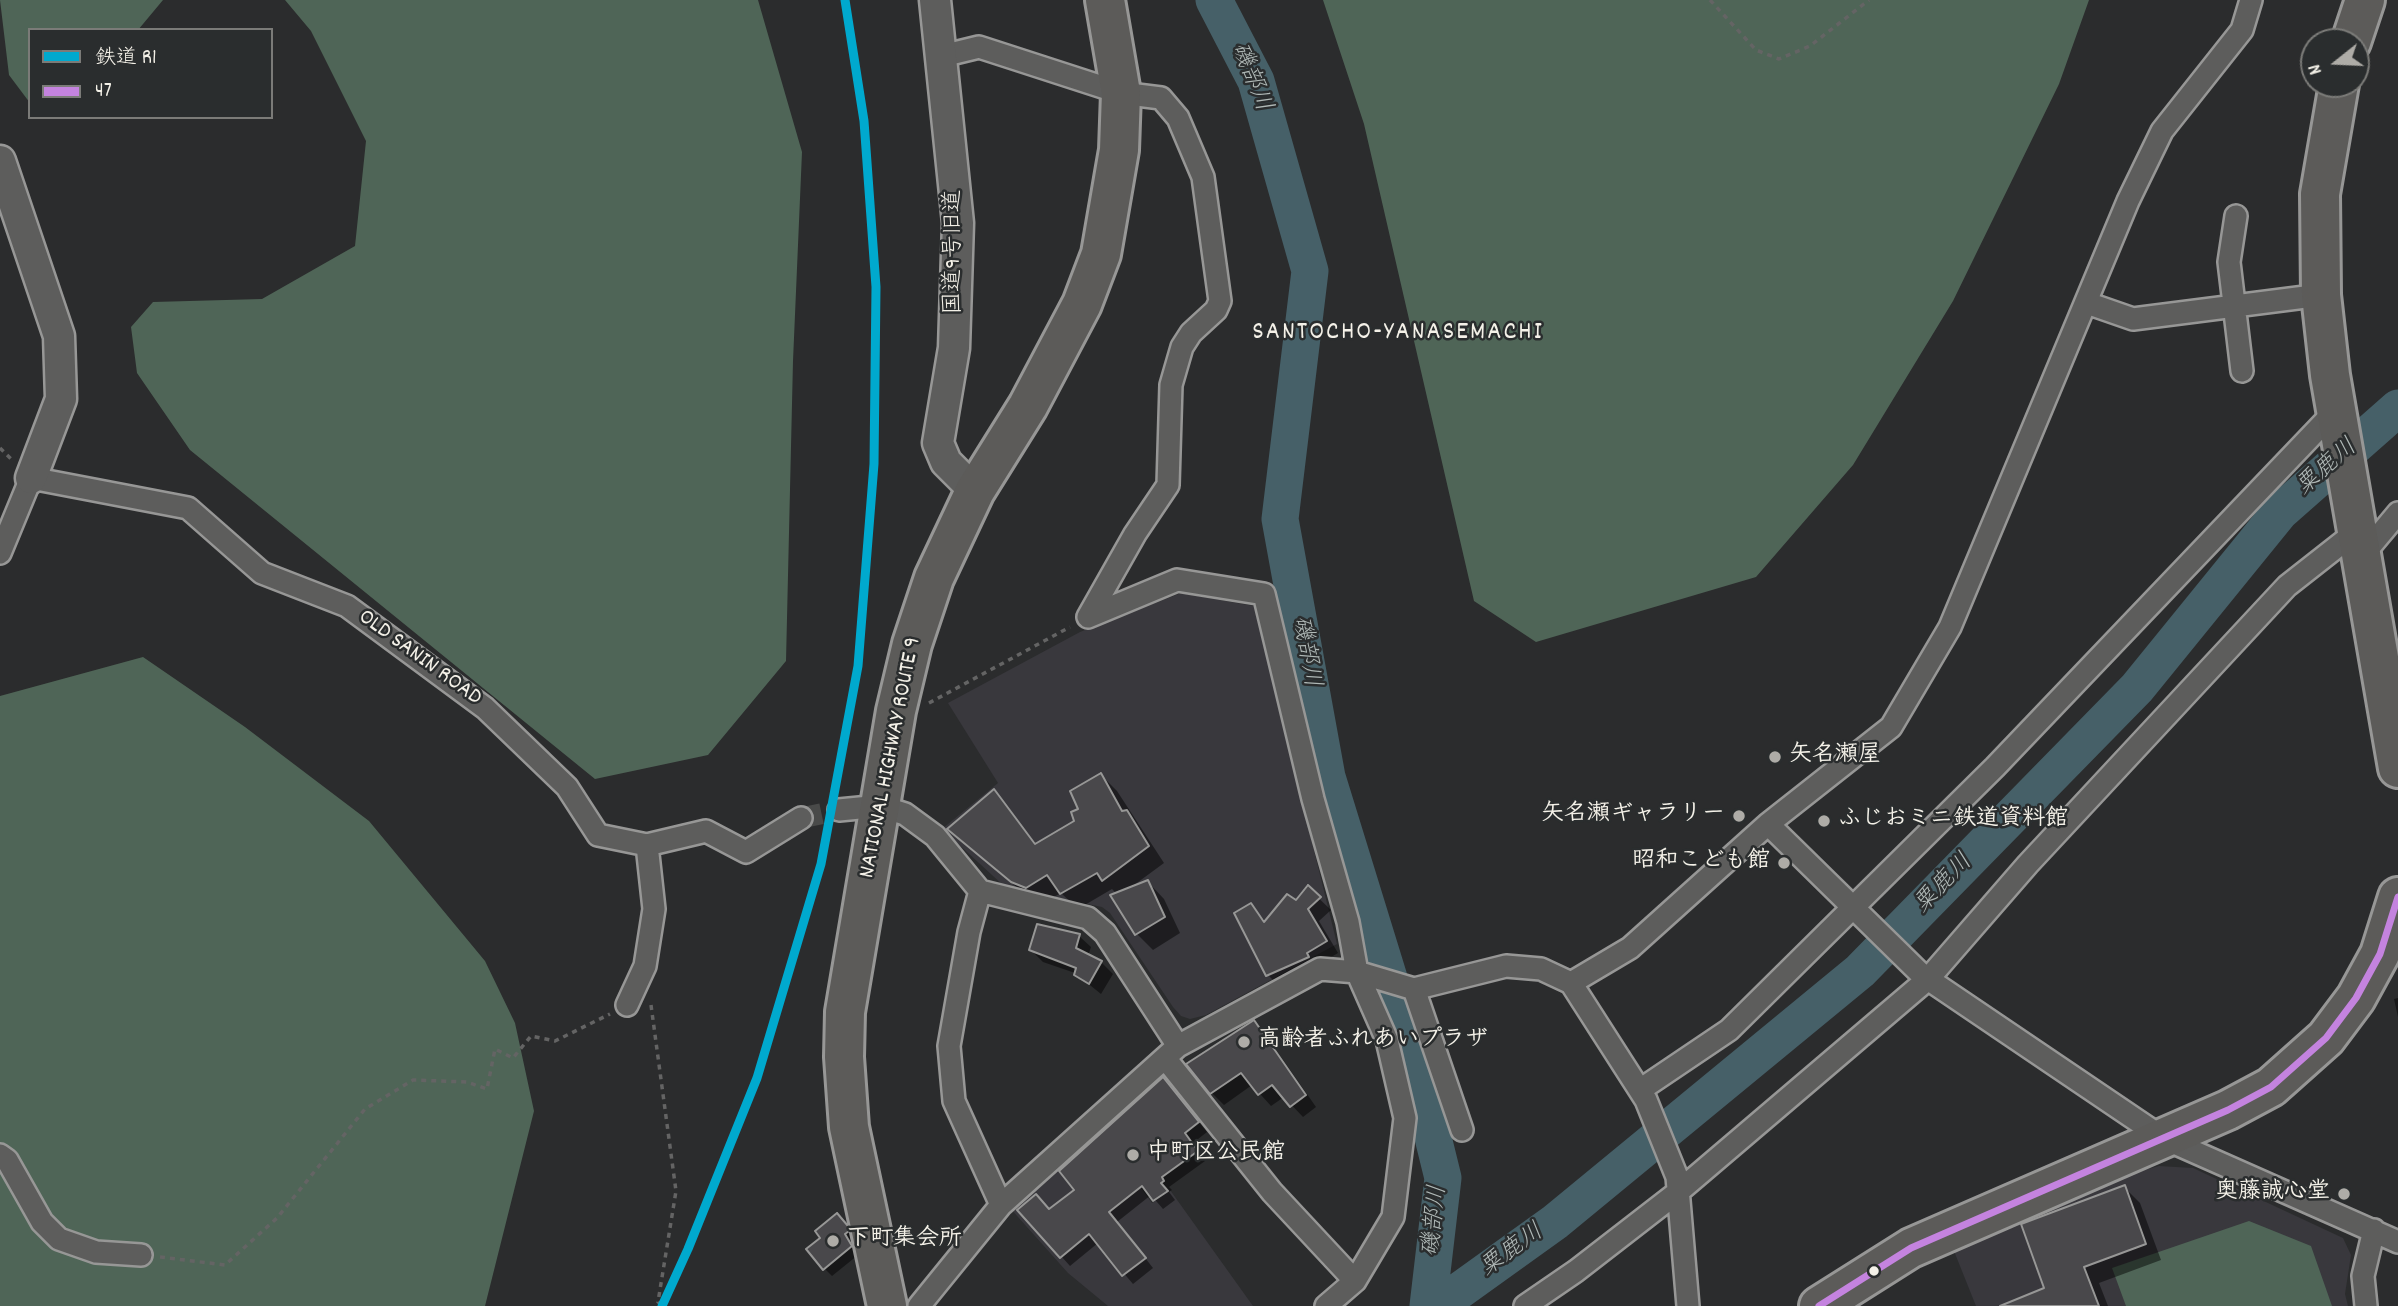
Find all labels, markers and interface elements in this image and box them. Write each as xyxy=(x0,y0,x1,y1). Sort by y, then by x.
legend xyxy=(28,28,273,119)
north arrow xyxy=(2300,28,2370,98)
water label: 磯部川 xyxy=(1222,39,1276,117)
text: 鉄道 R1 xyxy=(95,44,157,74)
text: N xyxy=(2302,60,2331,78)
text: 47 xyxy=(95,77,112,107)
street label: 国道9号旧道 xyxy=(942,189,970,315)
district label: SANTOCHO-YANASEMACHI xyxy=(1255,318,1541,350)
water label: 粟鹿川 xyxy=(2291,435,2365,503)
street label: OLD SANIN ROAD xyxy=(352,605,486,713)
water label: 磯部川 xyxy=(1284,614,1324,690)
street label: NATIONAL HIGHWAY ROUTE 9 xyxy=(855,635,929,881)
place label: 矢名瀬屋 xyxy=(1789,743,1881,771)
marker: 矢名瀬屋 xyxy=(1767,749,1783,765)
place label: 矢名瀬ギャラリー xyxy=(1541,802,1725,830)
place label: ふじおミニ鉄道資料館 xyxy=(1838,807,2068,835)
marker: 矢名瀬ギャラリー xyxy=(1731,808,1747,824)
marker: ふじおミニ鉄道資料館 xyxy=(1816,813,1832,829)
place label: 昭和こども館 xyxy=(1632,849,1770,877)
water label: 粟鹿川 xyxy=(1910,849,1980,921)
marker: 昭和こども館 xyxy=(1776,855,1792,871)
place label: 高齢者ふれあいプラザ xyxy=(1258,1028,1488,1056)
marker: 高齢者ふれあいプラザ xyxy=(1236,1034,1252,1050)
place label: 中町区公民館 xyxy=(1147,1141,1285,1169)
marker: 中町区公民館 xyxy=(1125,1147,1141,1163)
place label: 奥藤誠心堂 xyxy=(2215,1180,2330,1208)
water label: 磯部川 xyxy=(1419,1184,1455,1258)
marker: 奥藤誠心堂 xyxy=(2336,1186,2352,1202)
water label: 粟鹿川 xyxy=(1475,1219,1551,1285)
place label: 下町集会所 xyxy=(847,1227,962,1255)
marker: 下町集会所 xyxy=(825,1233,841,1249)
unlabelled marker xyxy=(1867,1264,1881,1278)

